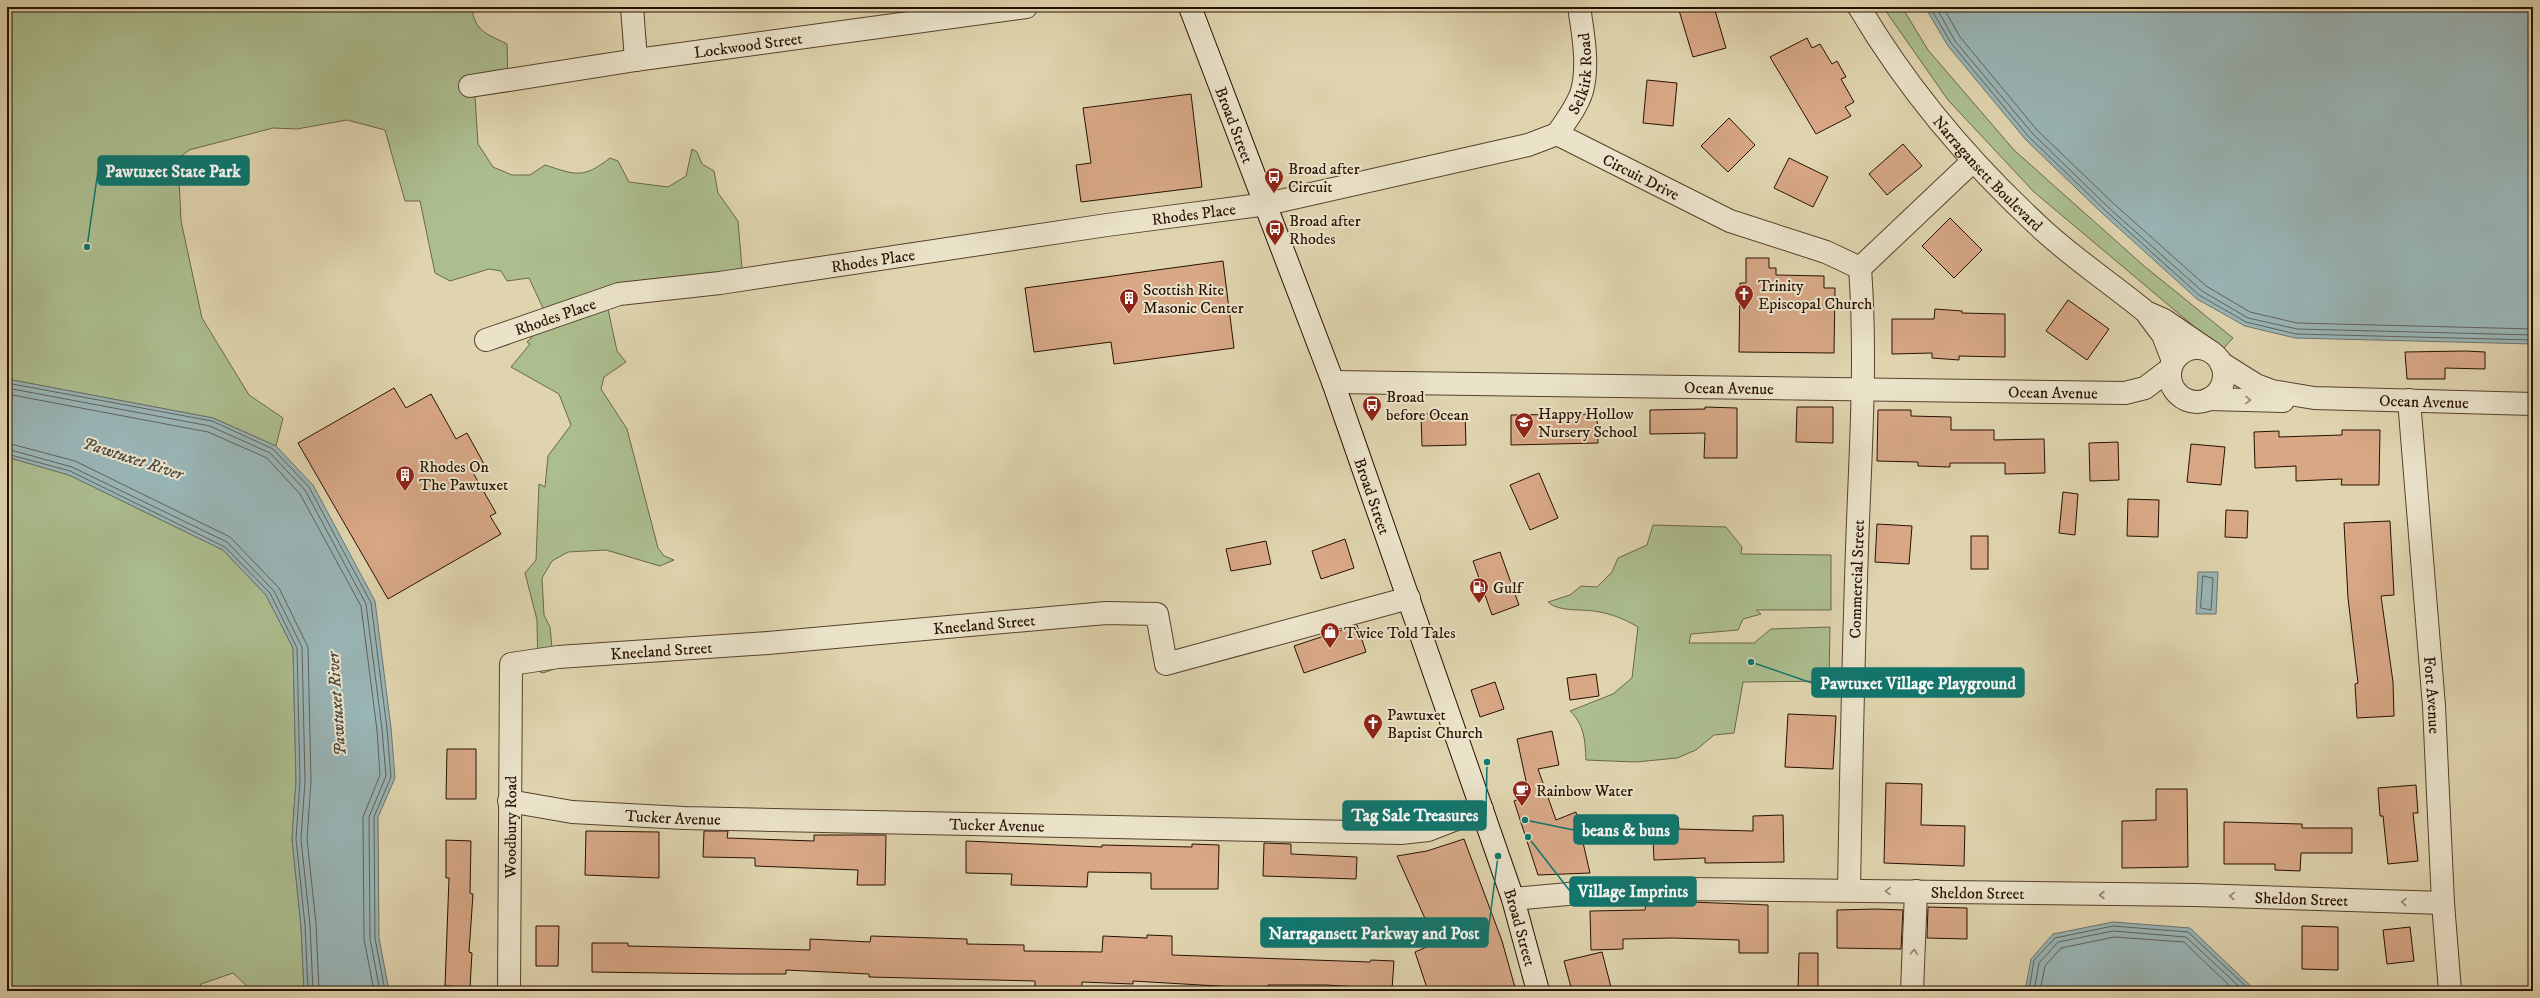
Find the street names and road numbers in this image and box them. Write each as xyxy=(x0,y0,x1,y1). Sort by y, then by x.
street label: Lockwood Street xyxy=(693,29,804,63)
street label: Selkirk Road xyxy=(1564,32,1596,118)
street label: Broad Street xyxy=(1210,84,1258,166)
street label: Narragansett Boulevard xyxy=(1928,112,2047,236)
street label: Circuit Drive xyxy=(1599,150,1683,205)
street label: Rhodes Place xyxy=(1151,199,1237,230)
street label: Rhodes Place xyxy=(830,245,917,277)
street label: Rhodes Place xyxy=(512,294,599,340)
street label: Ocean Avenue xyxy=(1684,378,1774,399)
street label: Ocean Avenue xyxy=(2008,382,2098,404)
street label: Ocean Avenue xyxy=(2379,391,2469,413)
street label: Broad Street xyxy=(1349,455,1394,537)
street label: Commercial Street xyxy=(1845,519,1869,639)
street label: Kneeland Street xyxy=(933,610,1036,639)
street label: Kneeland Street xyxy=(610,638,713,664)
street label: Fort Avenue xyxy=(2419,656,2444,735)
street label: Woodbury Road xyxy=(501,776,521,879)
street label: Tucker Avenue xyxy=(625,806,721,830)
street label: Tucker Avenue xyxy=(949,815,1045,837)
street label: Sheldon Street xyxy=(1931,883,2024,904)
street label: Broad Street xyxy=(1499,886,1540,969)
street label: Sheldon Street xyxy=(2254,888,2349,911)

